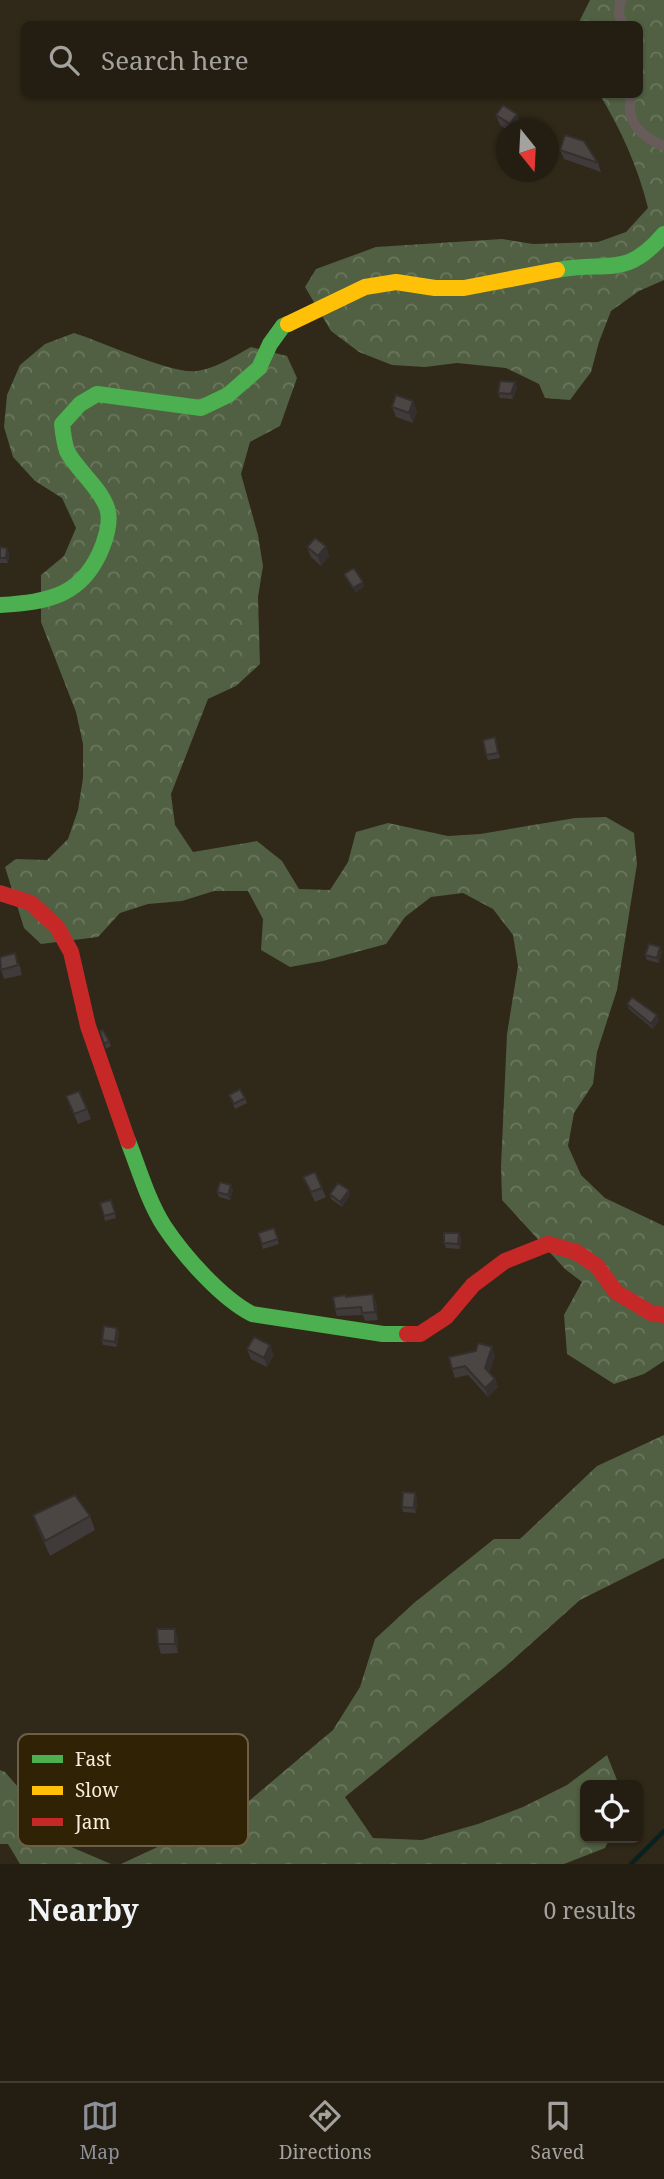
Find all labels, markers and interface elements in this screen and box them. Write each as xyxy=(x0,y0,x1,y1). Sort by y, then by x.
search box xyxy=(21,21,643,98)
icon: search xyxy=(45,41,83,79)
text: Search here xyxy=(101,42,249,78)
north arrow xyxy=(496,119,559,182)
legend xyxy=(18,1734,248,1846)
text: Fast xyxy=(75,1746,112,1772)
text: Slow xyxy=(75,1777,119,1803)
map controls xyxy=(580,1780,643,1843)
button: locate xyxy=(580,1780,643,1843)
text: Jam xyxy=(74,1809,110,1835)
text: Nearby xyxy=(28,1889,139,1930)
text: 0 results xyxy=(543,1894,636,1926)
tab: Map xyxy=(80,2097,120,2165)
tab: Directions xyxy=(279,2097,372,2165)
tab: Saved xyxy=(531,2097,584,2165)

